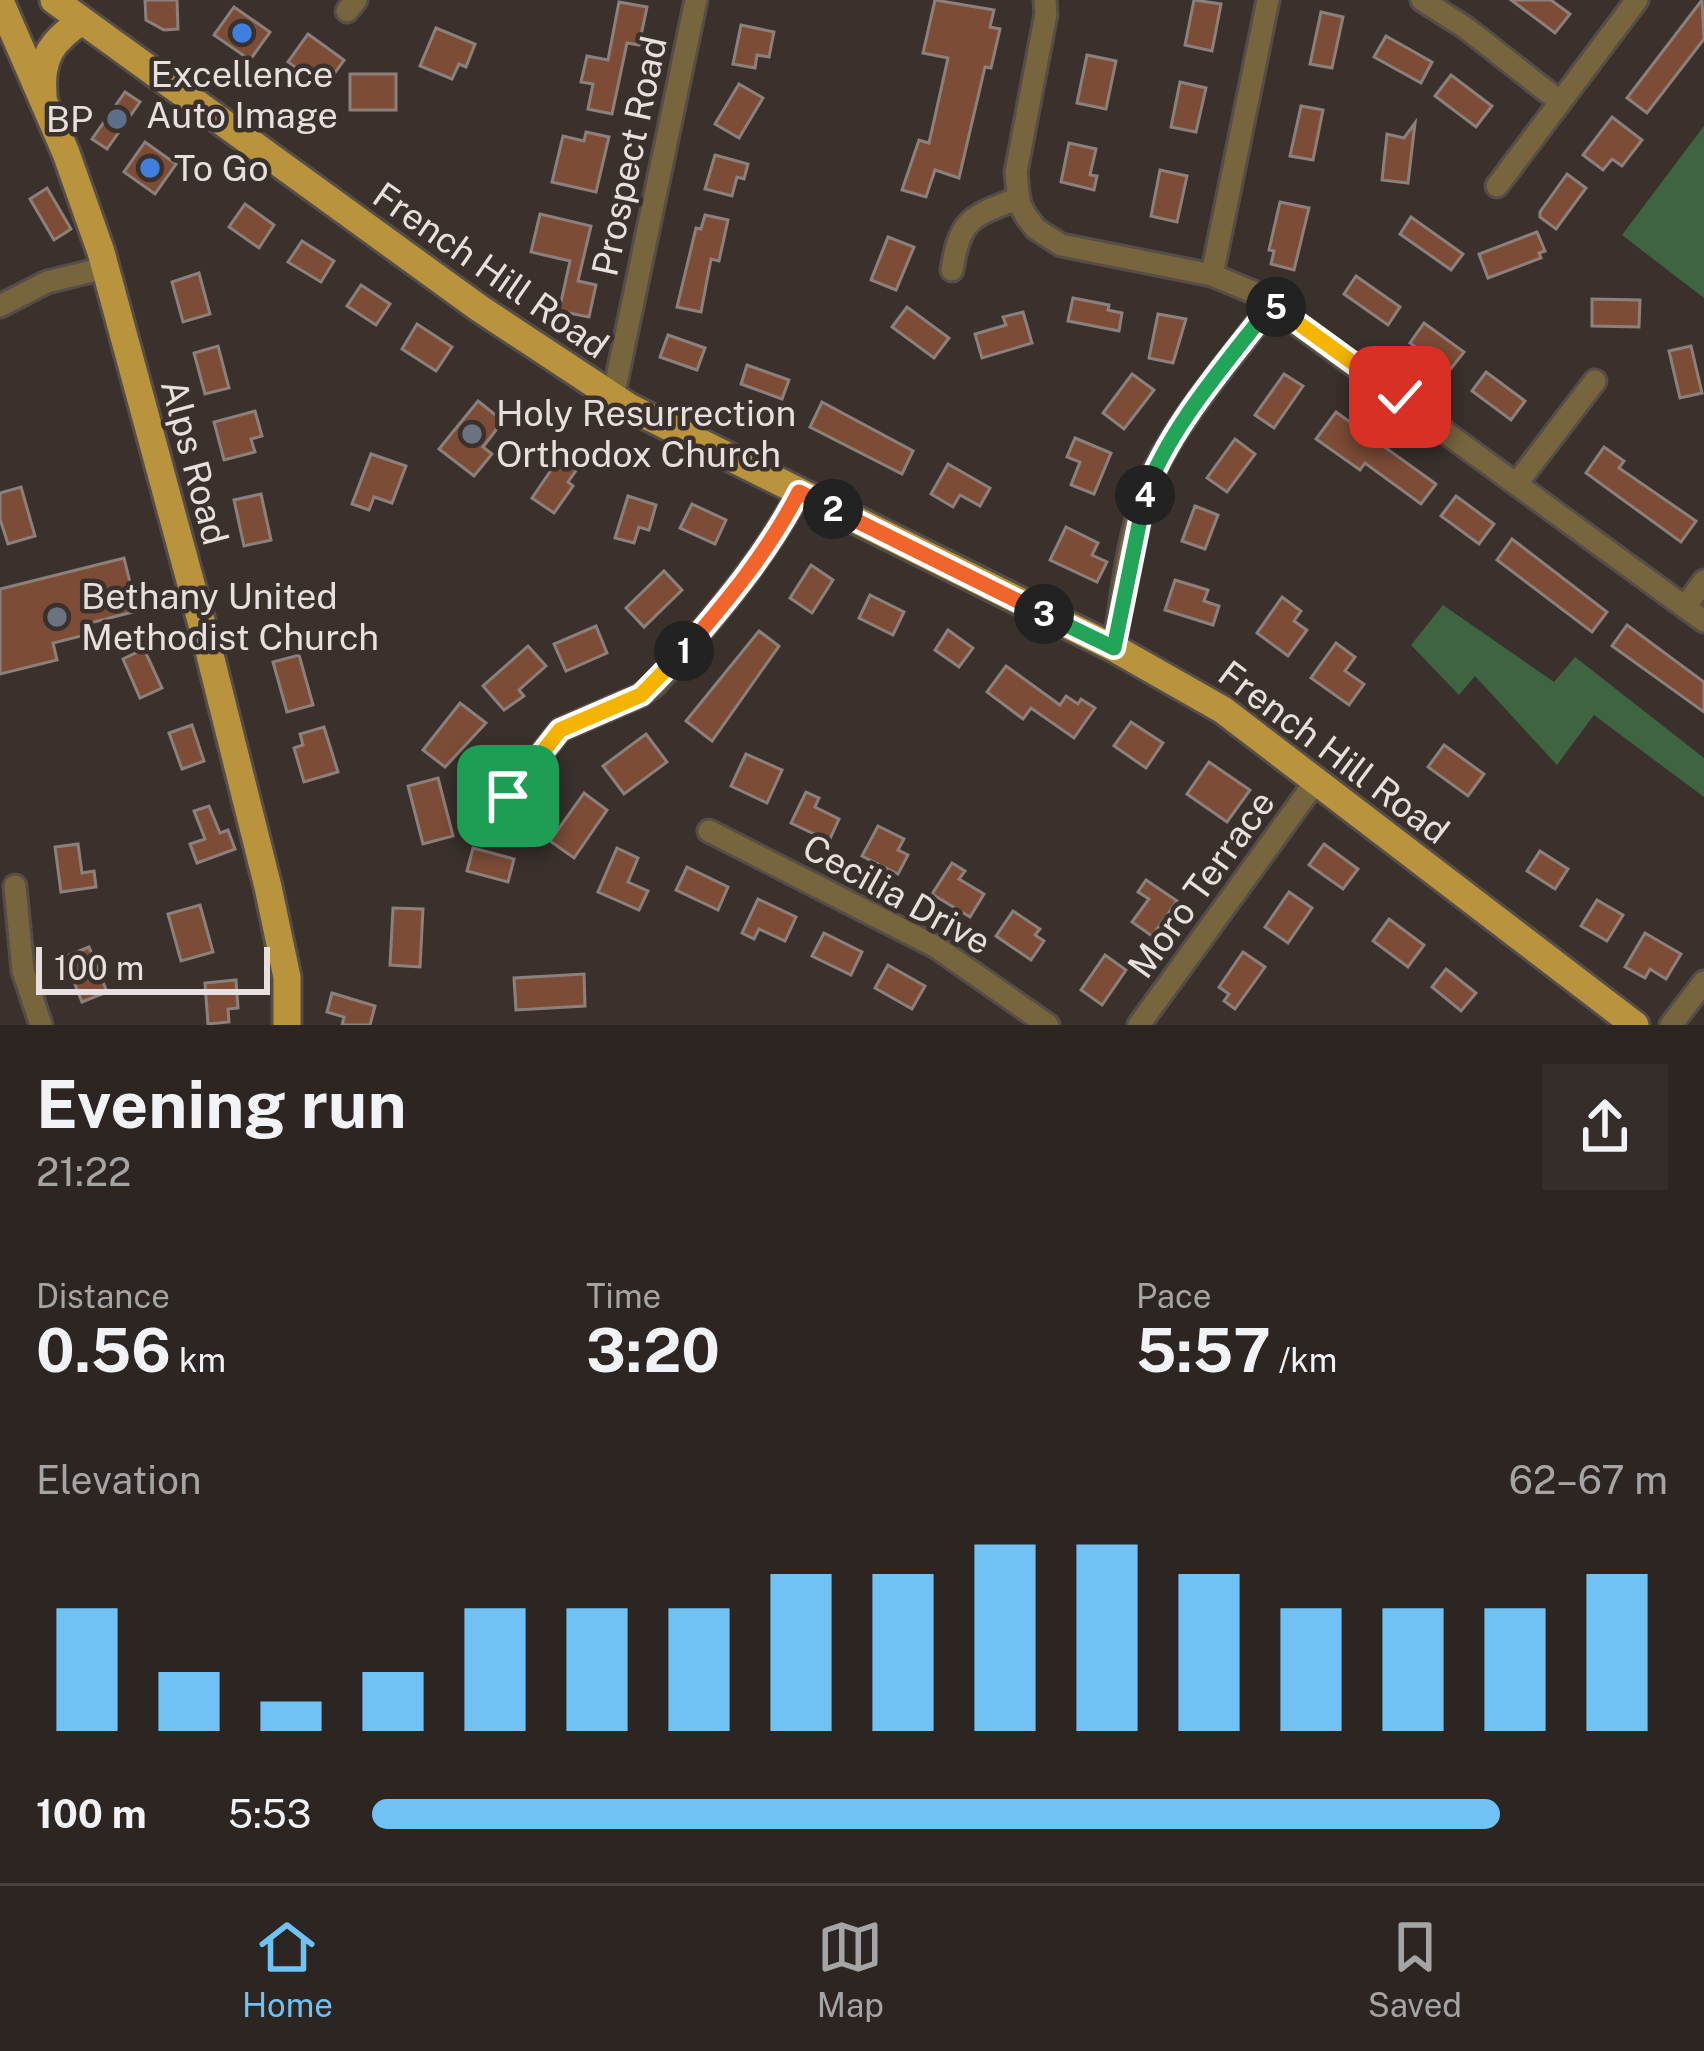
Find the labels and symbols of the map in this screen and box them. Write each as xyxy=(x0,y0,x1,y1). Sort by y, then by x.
marker: Excellence Auto Image xyxy=(229,20,255,46)
street label: Prospect Road xyxy=(583,32,675,280)
place label: Excellence Auto Image xyxy=(146,53,338,136)
place label: BP xyxy=(46,98,93,140)
marker: BP xyxy=(104,106,130,132)
place label: To Go xyxy=(174,147,268,189)
marker: To Go xyxy=(137,155,163,181)
street label: French Hill Road xyxy=(365,173,617,367)
pin: 5 xyxy=(1246,277,1306,337)
pin xyxy=(1349,346,1451,448)
street label: Alps Road xyxy=(153,375,237,549)
place label: Holy Resurrection Orthodox Church xyxy=(496,392,796,475)
marker: Holy Resurrection Orthodox Church xyxy=(459,421,485,447)
pin: 4 xyxy=(1115,465,1175,525)
pin: 2 xyxy=(803,479,863,539)
place label: Bethany United Methodist Church xyxy=(81,575,379,658)
pin: 3 xyxy=(1014,584,1074,644)
marker: Bethany United Methodist Church xyxy=(44,604,70,630)
pin: 1 xyxy=(654,621,714,681)
street label: French Hill Road xyxy=(1211,652,1457,852)
pin xyxy=(457,745,559,847)
street label: Moro Terrace xyxy=(1119,782,1283,986)
street label: Cecilia Drive xyxy=(796,825,998,963)
scale bar xyxy=(36,941,270,994)

